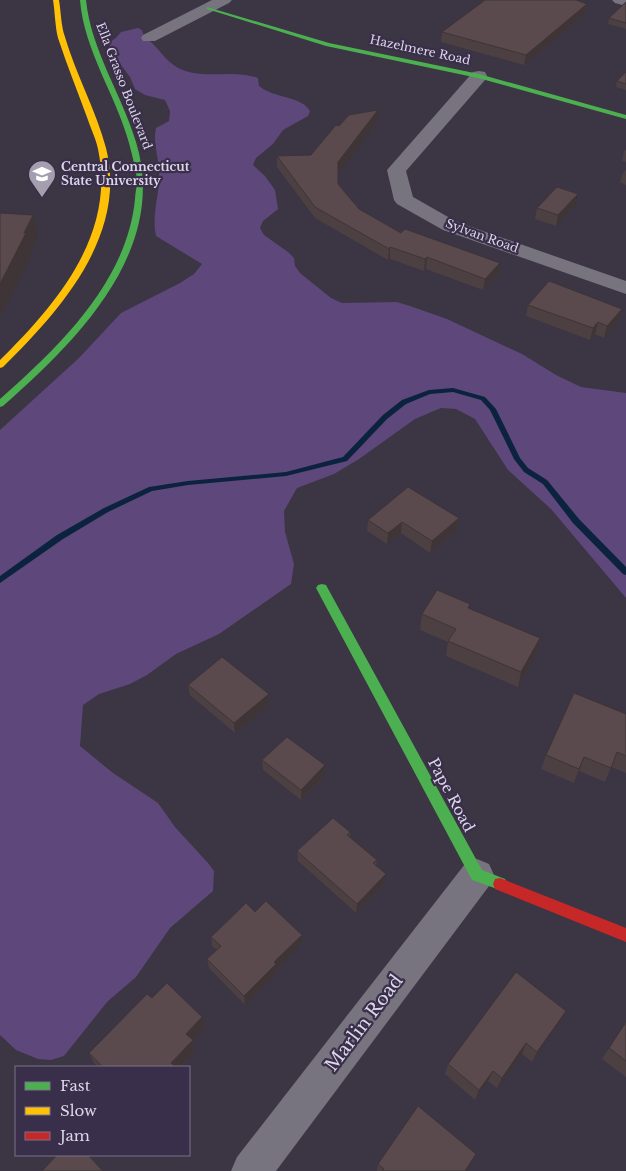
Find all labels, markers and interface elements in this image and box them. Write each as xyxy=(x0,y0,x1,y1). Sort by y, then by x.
street label: Ella Grasso Boulevard xyxy=(93,20,156,151)
street label: Hazelmere Road xyxy=(368,31,472,68)
school or university icon: Central Connecticut State University xyxy=(27,159,57,198)
place label: Central Connecticut State University xyxy=(61,159,190,188)
street label: Sylvan Road xyxy=(444,215,521,256)
street label: Pape Road xyxy=(424,754,479,835)
street label: Marlin Road xyxy=(320,970,408,1076)
legend xyxy=(15,1066,190,1156)
text: Fast xyxy=(60,1076,91,1095)
text: Slow xyxy=(60,1101,97,1120)
text: Jam xyxy=(58,1126,90,1145)

